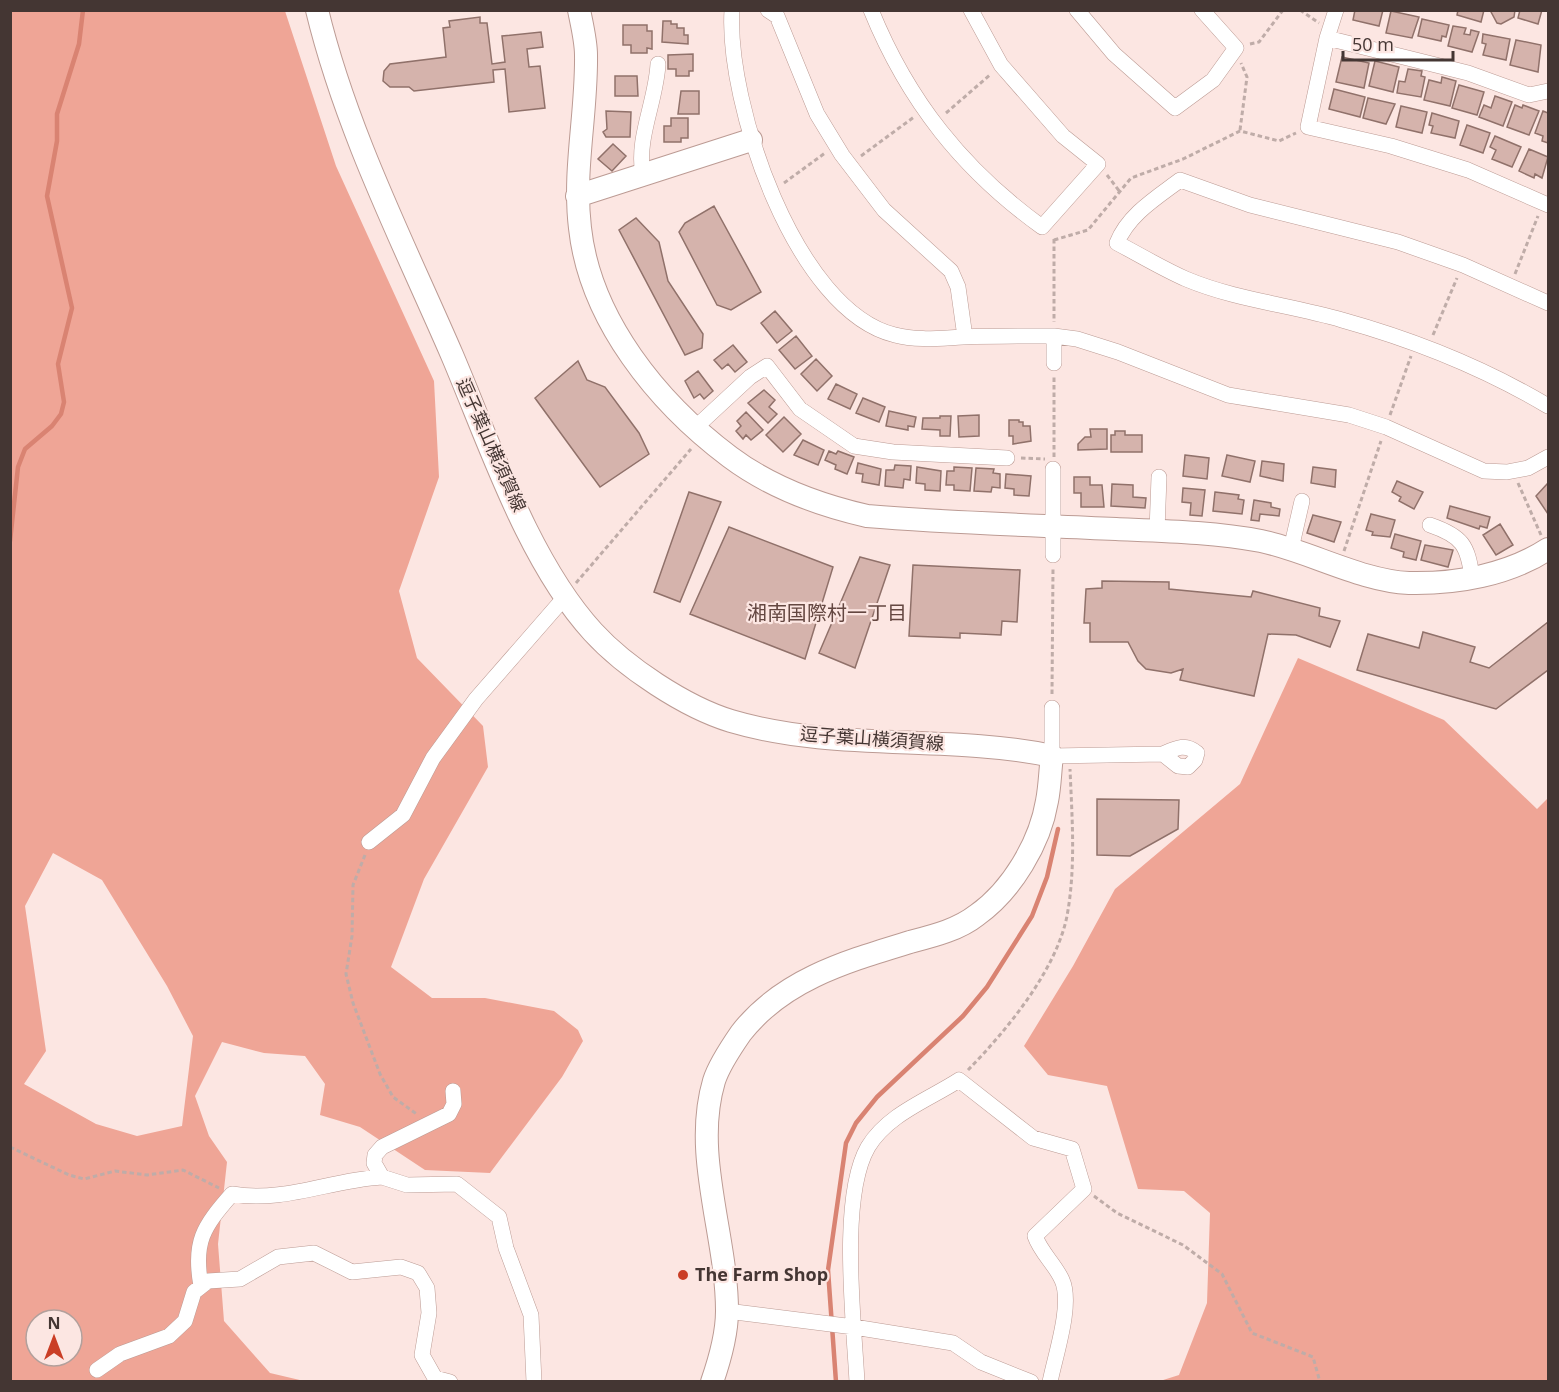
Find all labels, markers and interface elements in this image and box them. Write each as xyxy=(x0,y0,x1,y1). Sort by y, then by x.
scale bar xyxy=(1343,24,1452,62)
text: 50 m xyxy=(1352,32,1394,56)
street label: 逗子葉山横須賀線 xyxy=(452,374,532,515)
district label: 湘南国際村一丁目 xyxy=(747,599,907,626)
street label: 逗子葉山横須賀線 xyxy=(799,721,945,755)
place label: The Farm Shop xyxy=(695,1262,828,1286)
marker: The Farm Shop xyxy=(676,1268,690,1282)
north arrow xyxy=(24,1308,84,1368)
text: N xyxy=(47,1312,61,1334)

